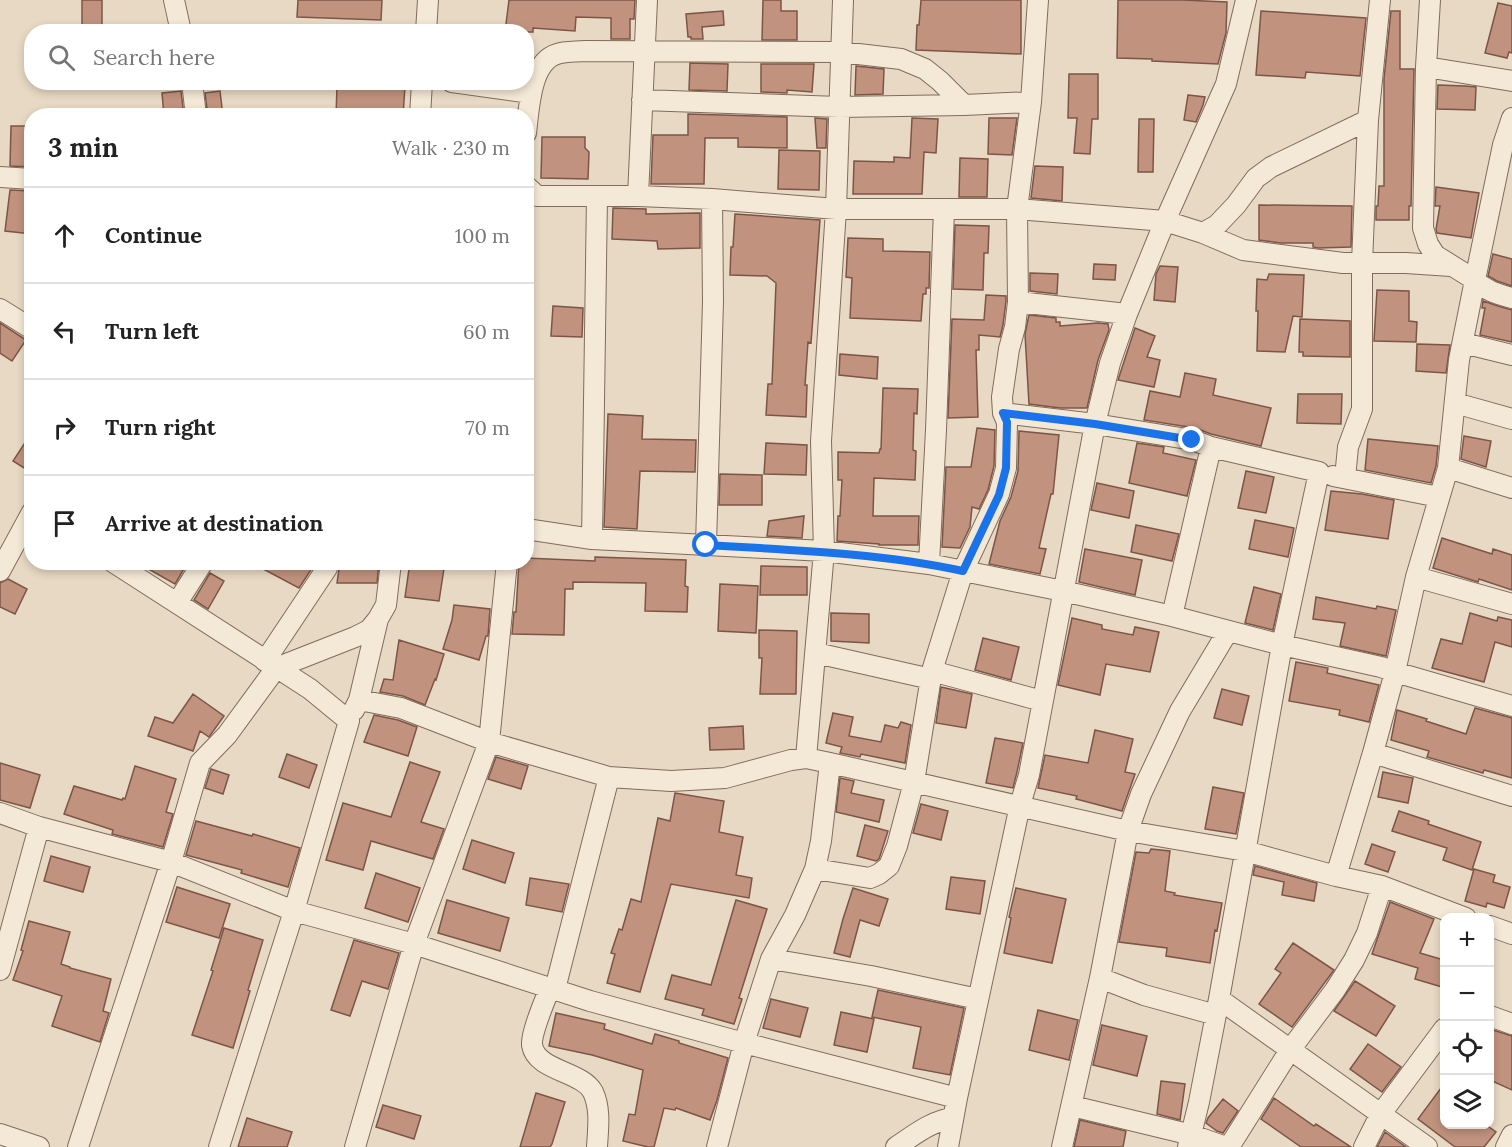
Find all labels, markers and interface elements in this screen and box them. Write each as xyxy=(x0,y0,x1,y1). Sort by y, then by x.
search box xyxy=(24,24,534,90)
icon: search xyxy=(45,41,78,74)
text: Search here xyxy=(93,43,215,71)
text: 3 min xyxy=(48,131,118,164)
text: Walk · 230 m xyxy=(392,135,510,160)
icon: ahead xyxy=(48,219,81,252)
text: Continue xyxy=(105,221,202,249)
text: 100 m xyxy=(455,223,510,248)
icon: left xyxy=(48,315,81,348)
text: Turn left xyxy=(105,317,199,345)
text: 60 m xyxy=(463,319,510,344)
icon: right xyxy=(48,411,81,444)
text: Turn right xyxy=(105,413,216,441)
text: 70 m xyxy=(465,415,510,440)
route end xyxy=(1178,426,1204,452)
icon: arrive xyxy=(48,507,81,540)
text: Arrive at destination xyxy=(105,509,323,537)
route start xyxy=(692,531,718,557)
map controls xyxy=(1440,913,1494,1129)
button: + xyxy=(1440,913,1494,967)
button: − xyxy=(1440,967,1494,1021)
button: locate xyxy=(1440,1021,1494,1075)
button: layers xyxy=(1440,1075,1494,1129)

